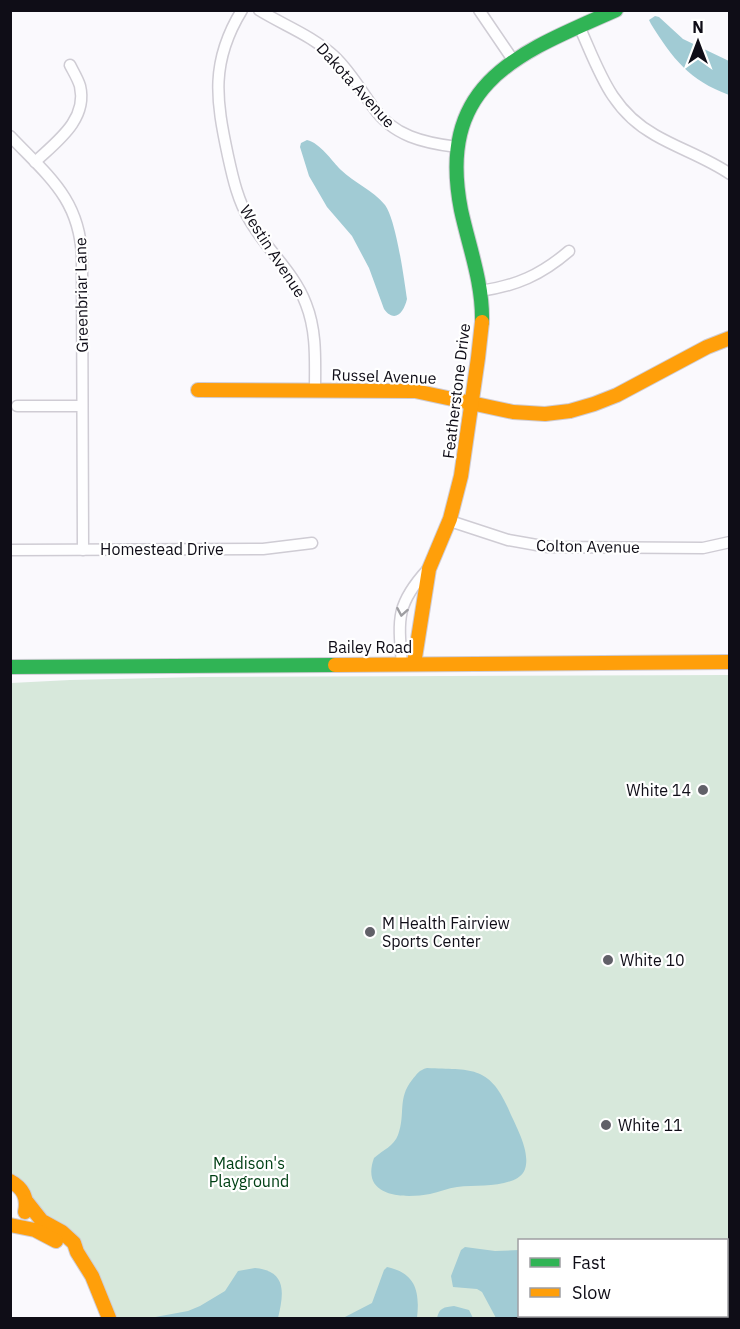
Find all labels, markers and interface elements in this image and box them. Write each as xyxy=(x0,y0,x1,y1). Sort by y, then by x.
north arrow xyxy=(668,12,728,72)
text: N xyxy=(692,17,704,37)
street label: Dakota Avenue xyxy=(313,38,400,132)
street label: Westin Avenue xyxy=(236,201,310,301)
street label: Greenbriar Lane xyxy=(70,237,92,353)
street label: Featherstone Drive xyxy=(438,322,474,460)
street label: Russel Avenue xyxy=(331,364,437,388)
street label: Colton Avenue xyxy=(536,535,640,557)
street label: Homestead Drive xyxy=(100,539,224,559)
one-way arrow xyxy=(397,607,409,617)
street label: Bailey Road xyxy=(328,637,412,657)
place label: White 14 xyxy=(626,780,691,800)
marker: White 14 xyxy=(696,783,710,797)
place label: M Health Fairview Sports Center xyxy=(382,913,510,951)
marker: M Health Fairview Sports Center xyxy=(363,925,377,939)
place label: White 10 xyxy=(620,950,685,970)
marker: White 10 xyxy=(601,953,615,967)
place label: White 11 xyxy=(618,1115,683,1135)
marker: White 11 xyxy=(599,1118,613,1132)
park label: Madison's Playground xyxy=(209,1153,289,1191)
legend xyxy=(518,1239,728,1317)
text: Fast xyxy=(572,1251,606,1274)
text: Slow xyxy=(572,1281,611,1304)

